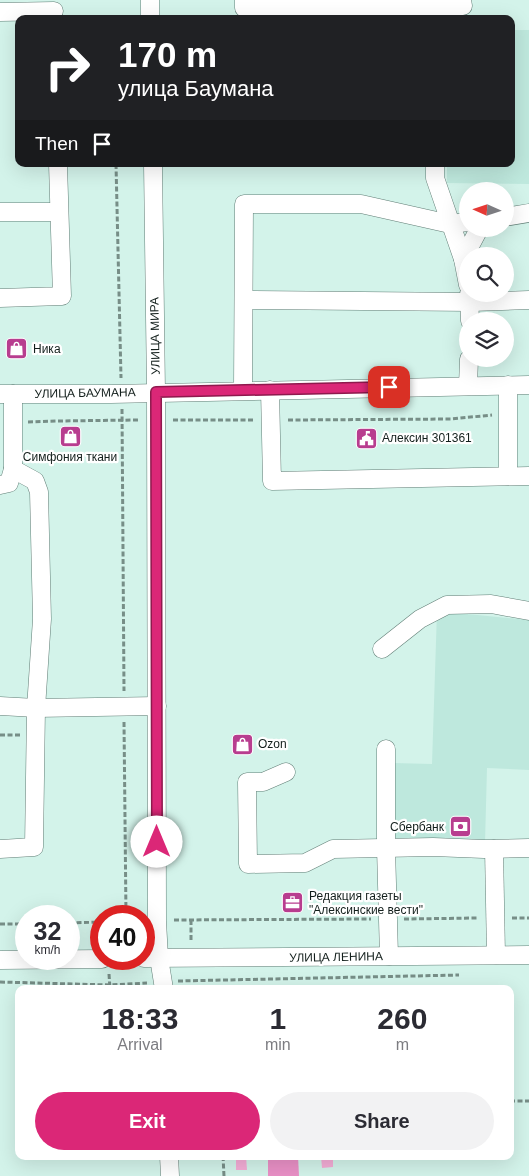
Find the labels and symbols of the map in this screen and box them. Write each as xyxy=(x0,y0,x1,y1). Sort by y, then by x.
north arrow xyxy=(459,182,514,238)
street label: УЛИЦА МИРА xyxy=(147,297,163,375)
shop icon: Ника xyxy=(5,337,29,361)
place label: Ника xyxy=(33,342,61,356)
pin xyxy=(368,366,410,408)
street label: УЛИЦА БАУМАНА xyxy=(34,385,136,401)
shop icon: Симфония ткани xyxy=(58,424,82,448)
public building icon: Алексин 301361 xyxy=(354,426,378,450)
place label: Алексин 301361 xyxy=(382,431,472,445)
place label: Симфония ткани xyxy=(23,450,117,464)
shop icon: Ozon xyxy=(230,732,254,756)
place label: Ozon xyxy=(258,737,287,751)
position arrow xyxy=(130,815,182,867)
bank icon: Сбербанк xyxy=(448,815,472,839)
place label: Сбербанк xyxy=(390,820,445,834)
place label: Редакция газеты "Алексинские вести" xyxy=(309,889,423,917)
office icon: Редакция газеты "Алексинские вести" xyxy=(281,891,305,915)
speed limit sign: 40 xyxy=(90,905,155,970)
street label: УЛИЦА ЛЕНИНА xyxy=(289,949,383,965)

